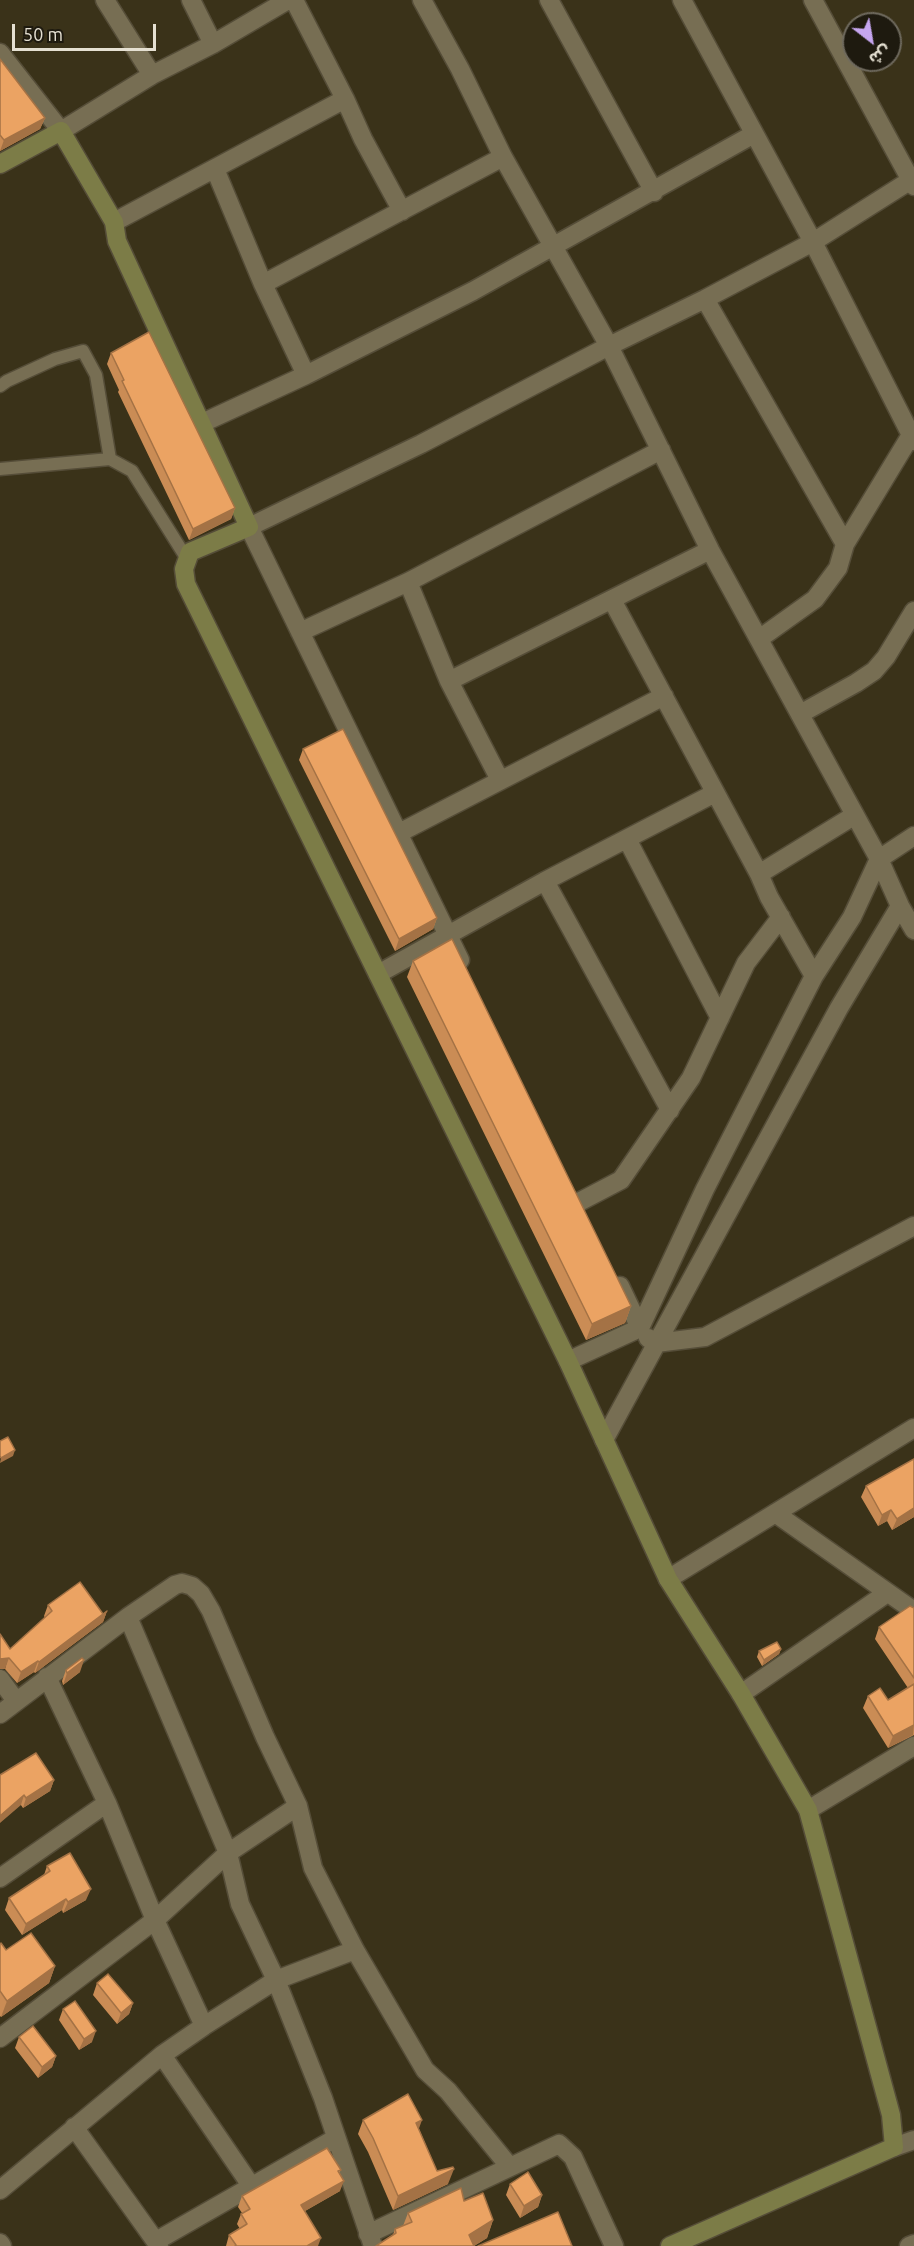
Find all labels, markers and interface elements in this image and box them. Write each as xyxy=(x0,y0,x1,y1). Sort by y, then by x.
scale bar xyxy=(15,12,159,50)
north arrow xyxy=(842,12,902,72)
text: 50 m xyxy=(23,24,63,44)
text: ش xyxy=(866,42,894,69)

